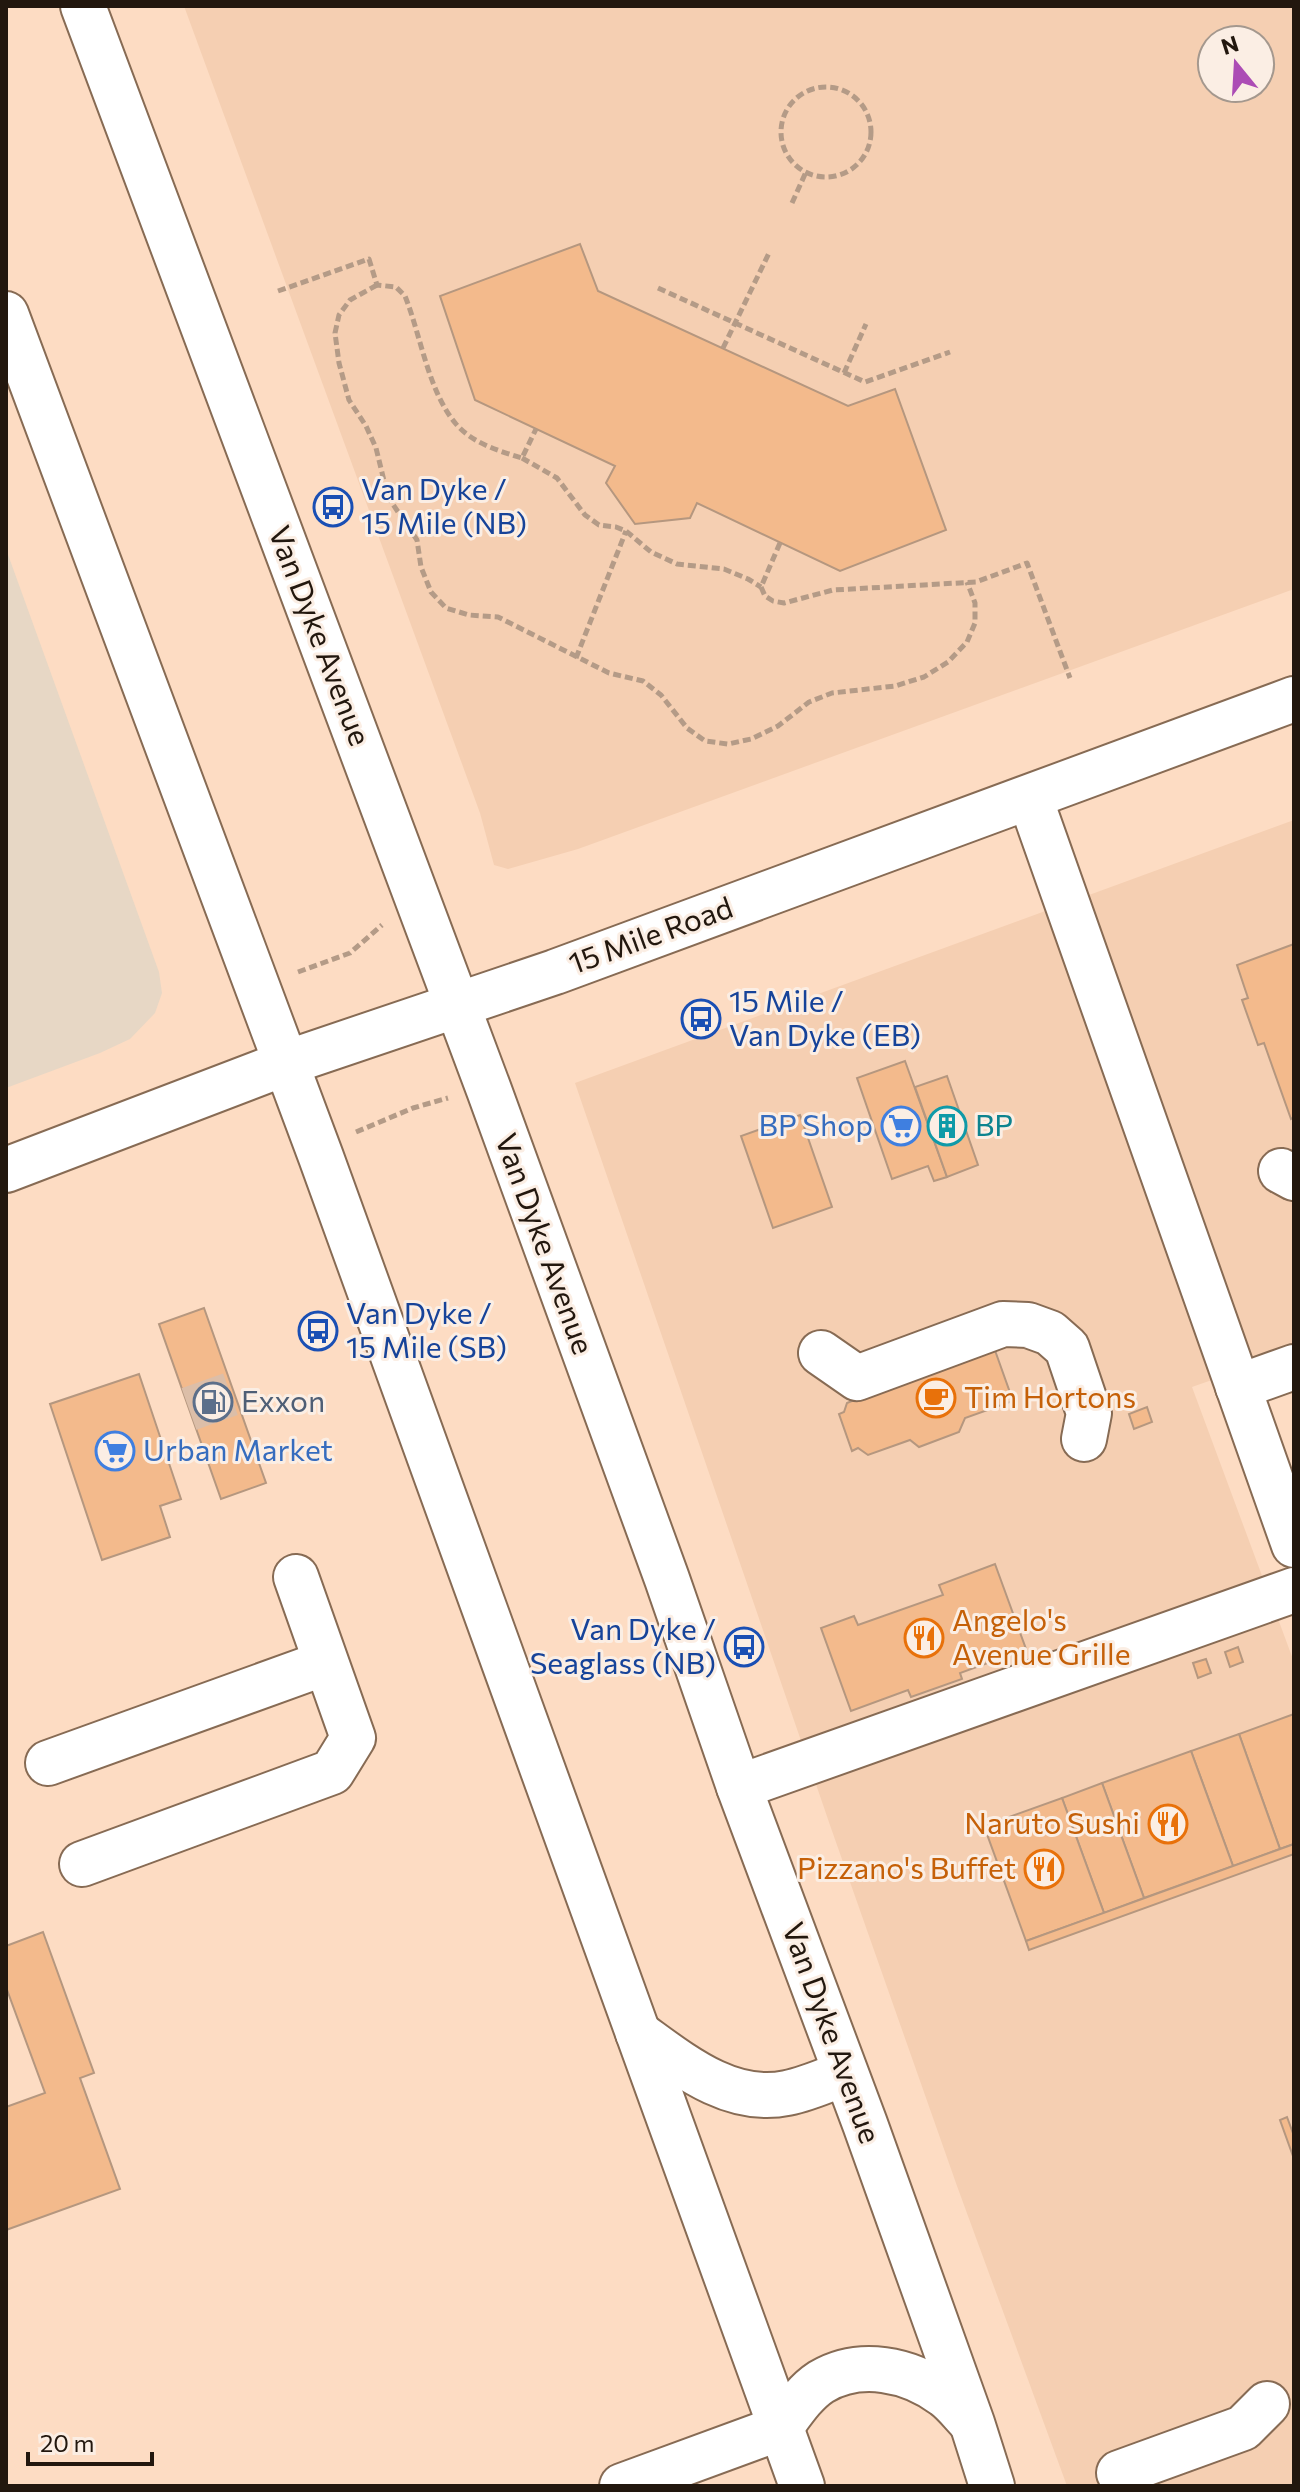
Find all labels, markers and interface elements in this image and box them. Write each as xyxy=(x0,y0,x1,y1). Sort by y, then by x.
north arrow xyxy=(1196,24,1276,104)
text: N xyxy=(1218,29,1242,60)
place label: Van Dyke / 15 Mile (NB) xyxy=(361,469,527,540)
bus stop icon: Van Dyke / 15 Mile (NB) xyxy=(312,486,354,528)
street label: Van Dyke Avenue xyxy=(262,520,380,750)
street label: 15 Mile Road xyxy=(563,887,737,980)
place label: 15 Mile / Van Dyke (EB) xyxy=(729,981,921,1052)
bus stop icon: 15 Mile / Van Dyke (EB) xyxy=(680,998,722,1040)
place label: BP Shop xyxy=(759,1105,873,1142)
supermarket icon: BP Shop xyxy=(880,1105,922,1147)
building icon: BP xyxy=(926,1105,968,1147)
place label: BP xyxy=(975,1105,1013,1142)
street label: Van Dyke Avenue xyxy=(489,1128,603,1359)
place label: Van Dyke / 15 Mile (SB) xyxy=(346,1293,507,1364)
bus stop icon: Van Dyke / 15 Mile (SB) xyxy=(297,1310,339,1352)
cafe icon: Tim Hortons xyxy=(915,1377,957,1419)
place label: Tim Hortons xyxy=(964,1377,1136,1414)
fuel station icon: Exxon xyxy=(192,1381,234,1423)
place label: Exxon xyxy=(241,1381,325,1418)
supermarket icon: Urban Market xyxy=(94,1430,136,1472)
place label: Urban Market xyxy=(143,1430,333,1467)
place label: Angelo's Avenue Grille xyxy=(952,1600,1131,1671)
place label: Van Dyke / Seaglass (NB) xyxy=(530,1609,716,1680)
restaurant icon: Angelo's Avenue Grille xyxy=(903,1617,945,1659)
bus stop icon: Van Dyke / Seaglass (NB) xyxy=(723,1626,765,1668)
place label: Naruto Sushi xyxy=(964,1803,1140,1840)
restaurant icon: Naruto Sushi xyxy=(1147,1803,1189,1845)
place label: Pizzano's Buffet xyxy=(797,1848,1016,1885)
restaurant icon: Pizzano's Buffet xyxy=(1023,1848,1065,1890)
street label: Van Dyke Avenue xyxy=(776,1917,890,2148)
scale bar xyxy=(28,2416,152,2466)
text: 20 m xyxy=(40,2428,94,2457)

